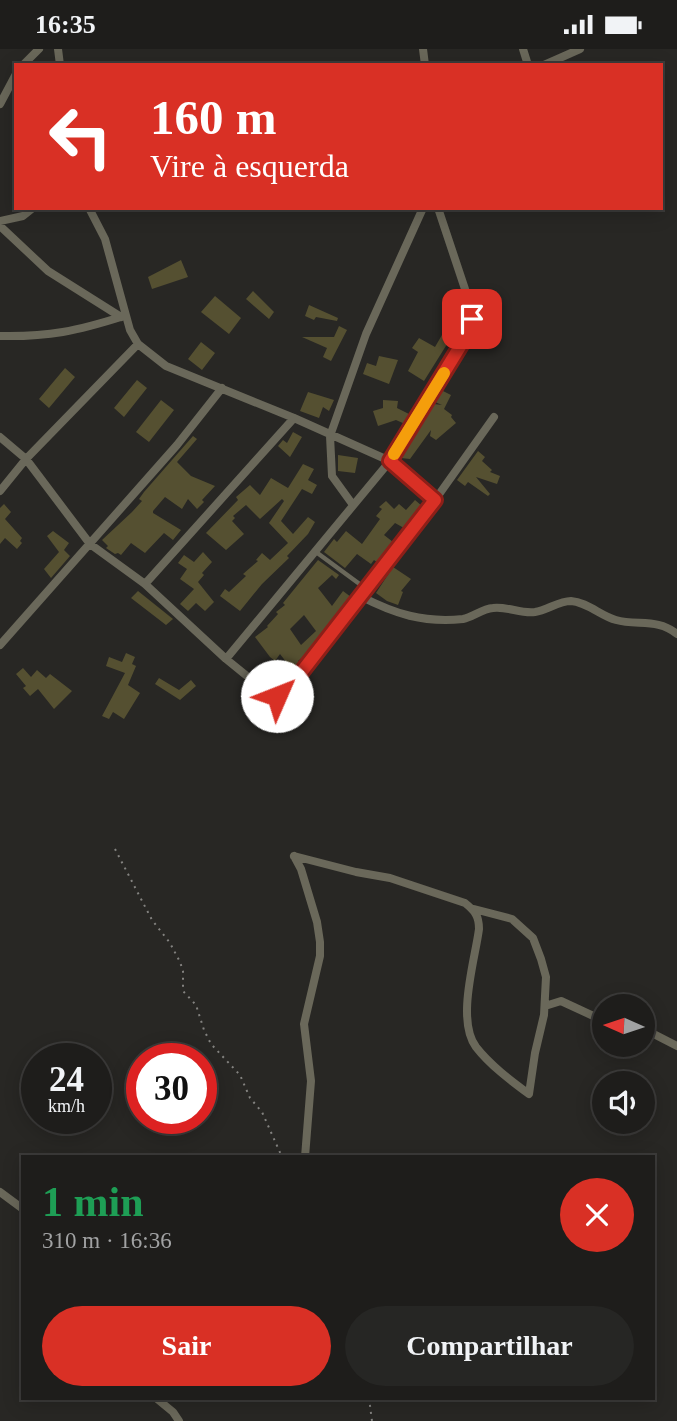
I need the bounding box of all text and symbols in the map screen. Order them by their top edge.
text: 16:35 [35,10,96,39]
text: 160 m [150,90,277,145]
icon: left [35,91,126,182]
text: Vire à esquerda [150,148,349,184]
pin [442,289,502,349]
icon: arrive [453,300,491,338]
position arrow [240,659,314,733]
north arrow [592,994,654,1057]
map controls [592,994,655,1134]
speed limit sign: 30 [126,1043,217,1134]
text: 24 [49,1060,84,1099]
button: sound [592,1071,655,1134]
text: km/h [48,1096,85,1116]
button: close [560,1178,634,1252]
text: 1 min [42,1179,144,1225]
text: 310 m · 16:36 [42,1228,172,1253]
button: Sair [42,1306,331,1386]
button: Compartilhar [345,1306,634,1386]

